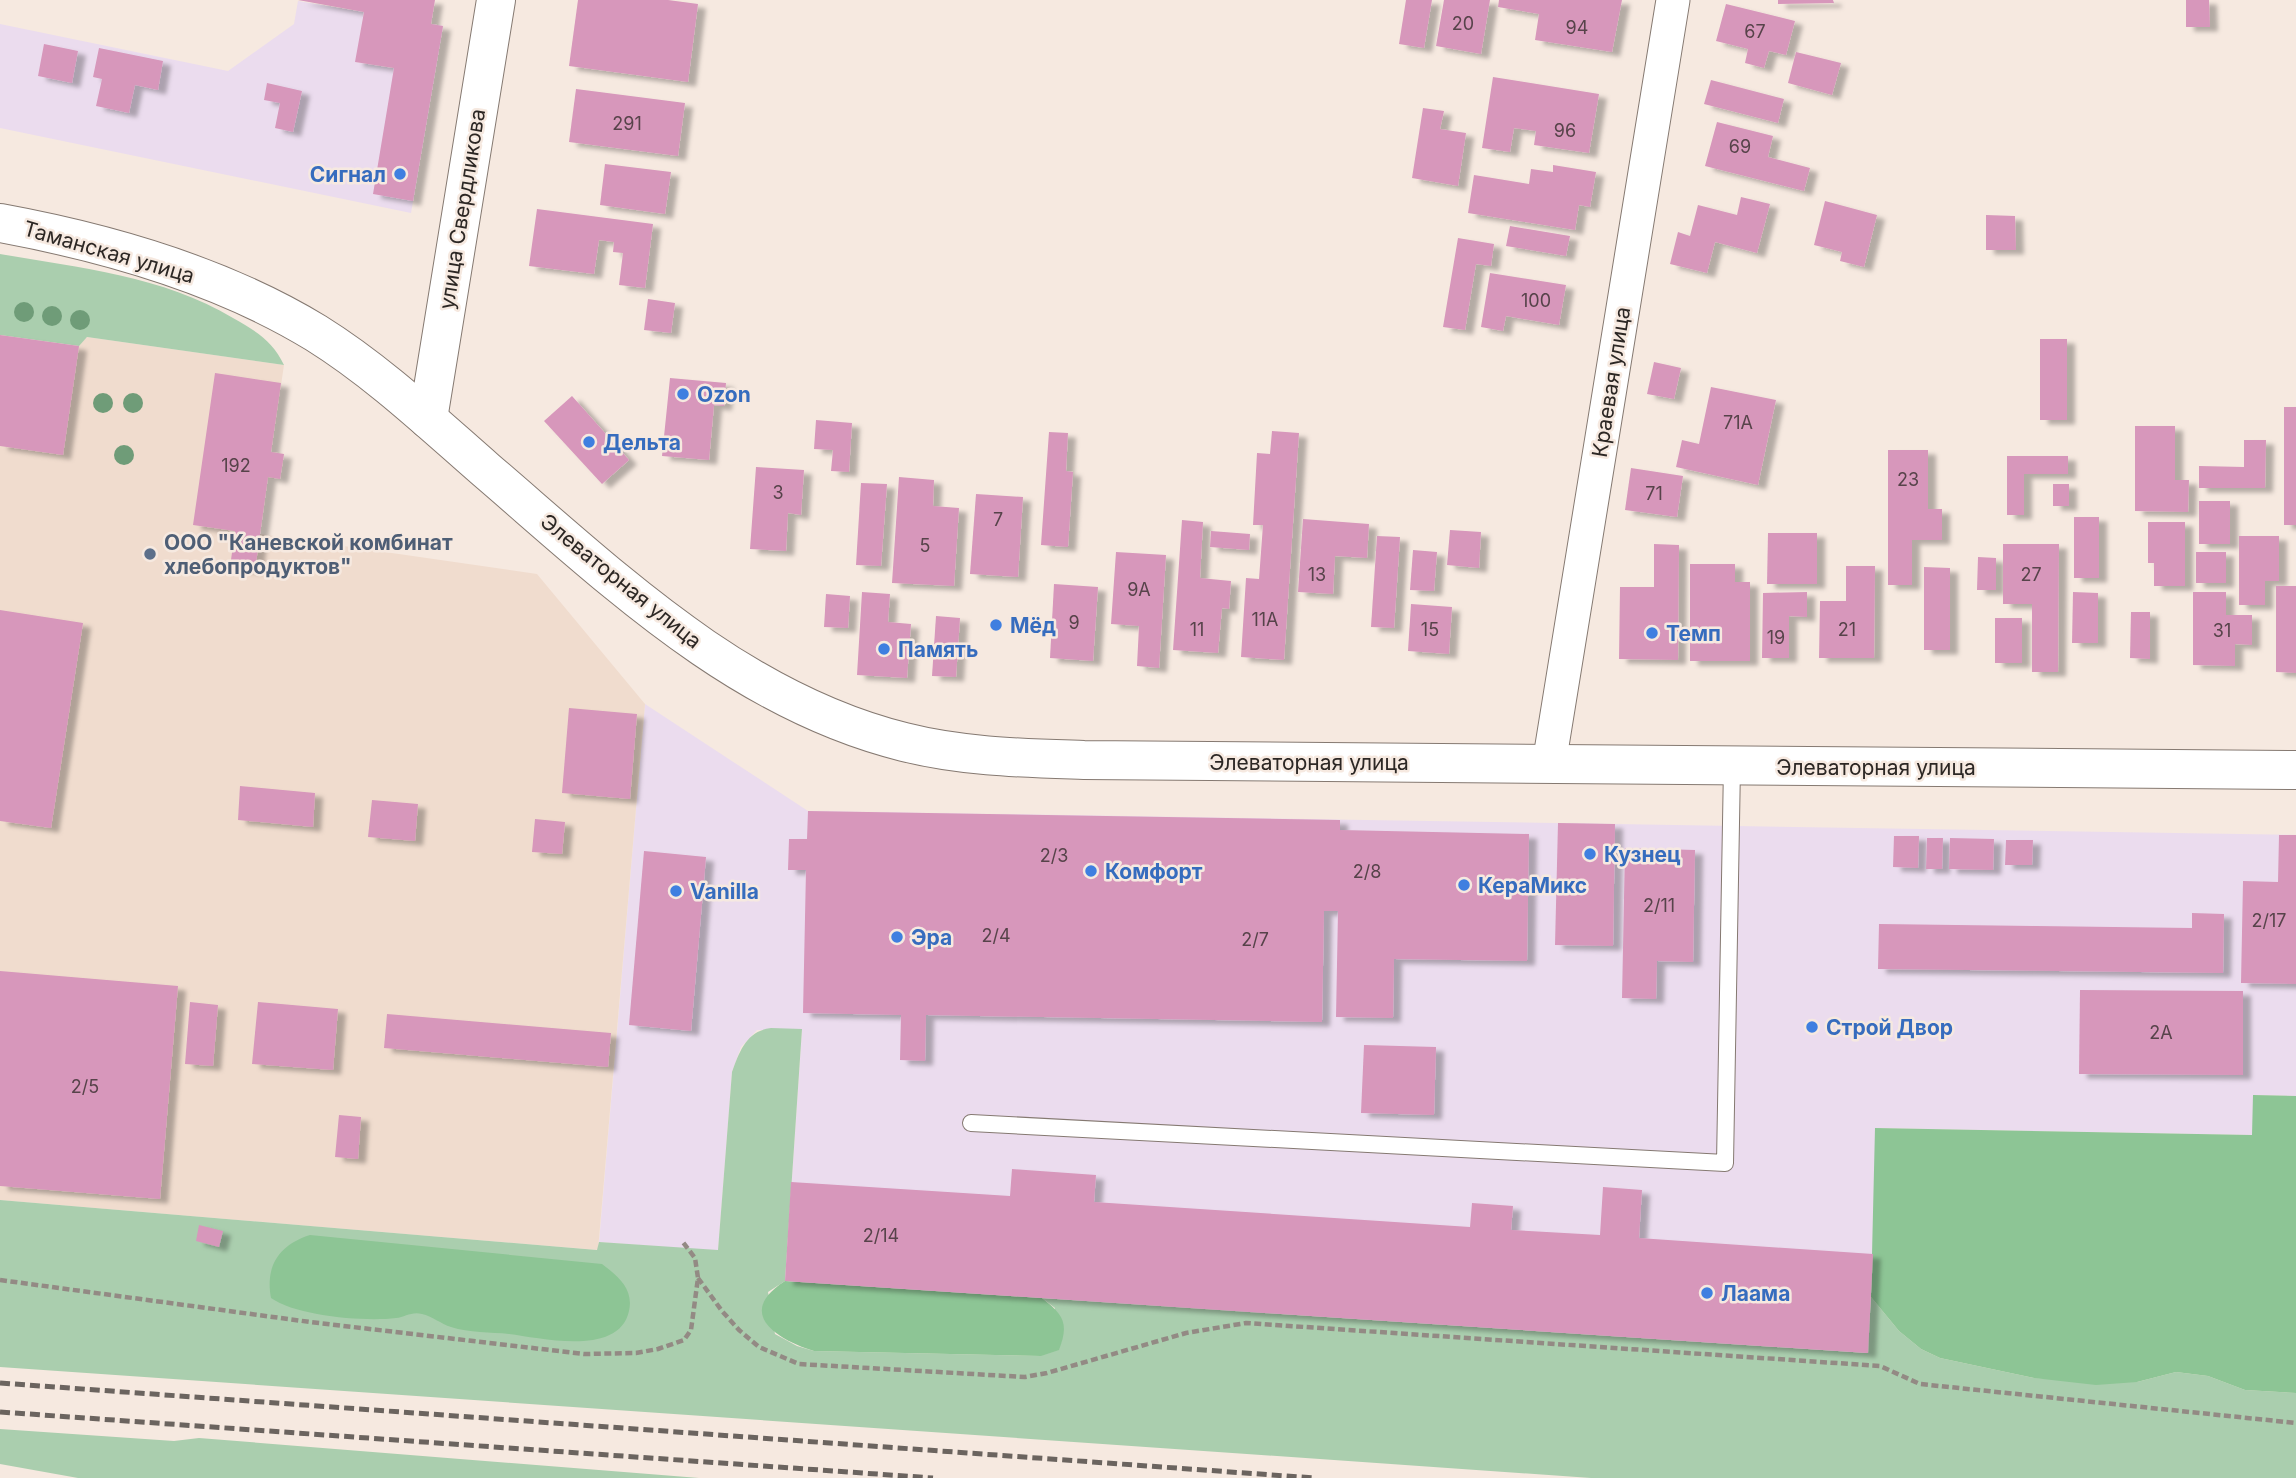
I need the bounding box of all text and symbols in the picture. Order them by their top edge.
house number: 20 [1452,13,1474,34]
house number: 94 [1566,17,1588,38]
house number: 67 [1744,21,1766,42]
street label: улица Свердликова [434,107,490,311]
house number: 291 [612,113,642,134]
house number: 96 [1554,120,1576,141]
house number: 69 [1729,136,1751,157]
place label: Сигнал [310,162,386,187]
marker: Сигнал [392,166,408,182]
street label: Таманская улица [21,216,197,288]
house number: 100 [1521,290,1551,311]
street label: Краевая улица [1587,305,1635,459]
place label: Ozon [697,382,751,407]
marker: Ozon [675,386,691,402]
house number: 71А [1723,412,1753,433]
place label: Дельта [603,430,681,455]
marker: Дельта [581,434,597,450]
house number: 192 [221,455,251,476]
house number: 23 [1897,469,1919,490]
house number: 3 [772,482,784,503]
house number: 71 [1645,483,1663,504]
street label: Элеваторная улица [536,508,706,654]
house number: 7 [993,509,1003,530]
place label: ООО "Каневской комбинат хлебопродуктов" [164,530,453,579]
house number: 5 [920,535,930,556]
marker: ООО "Каневской комбинат хлебопродуктов" [142,546,158,562]
house number: 13 [1308,564,1326,585]
house number: 27 [2020,564,2042,585]
house number: 9А [1127,579,1151,600]
house number: 11А [1251,609,1279,630]
house number: 9 [1068,612,1080,633]
place label: Мёд [1010,613,1056,638]
marker: Мёд [988,617,1004,633]
house number: 11 [1190,619,1204,640]
house number: 15 [1421,619,1439,640]
house number: 21 [1838,619,1856,640]
house number: 31 [2213,620,2231,641]
place label: Темп [1666,621,1721,646]
marker: Темп [1644,625,1660,641]
house number: 19 [1767,627,1785,648]
place label: Память [898,637,978,662]
marker: Память [876,641,892,657]
street label: Элеваторная улица [1209,750,1409,775]
street label: Элеваторная улица [1776,755,1976,780]
place label: Кузнец [1604,842,1681,867]
house number: 2/3 [1040,845,1068,866]
marker: Кузнец [1582,846,1598,862]
place label: Комфорт [1105,859,1203,884]
house number: 2/8 [1353,861,1381,882]
marker: Комфорт [1083,863,1099,879]
place label: КераМикс [1478,873,1587,898]
marker: КераМикс [1456,877,1472,893]
place label: Vanilla [690,879,759,904]
marker: Vanilla [668,883,684,899]
house number: 2/11 [1643,895,1675,916]
house number: 2/17 [2252,910,2286,931]
place label: Эра [911,925,952,950]
house number: 2/4 [981,925,1011,946]
marker: Эра [889,929,905,945]
house number: 2/7 [1241,929,1269,950]
place label: Строй Двор [1826,1015,1953,1040]
marker: Строй Двор [1804,1019,1820,1035]
house number: 2А [2149,1022,2173,1043]
house number: 2/5 [71,1076,99,1097]
house number: 2/14 [863,1225,899,1246]
place label: Лаама [1721,1281,1790,1306]
marker: Лаама [1699,1285,1715,1301]

